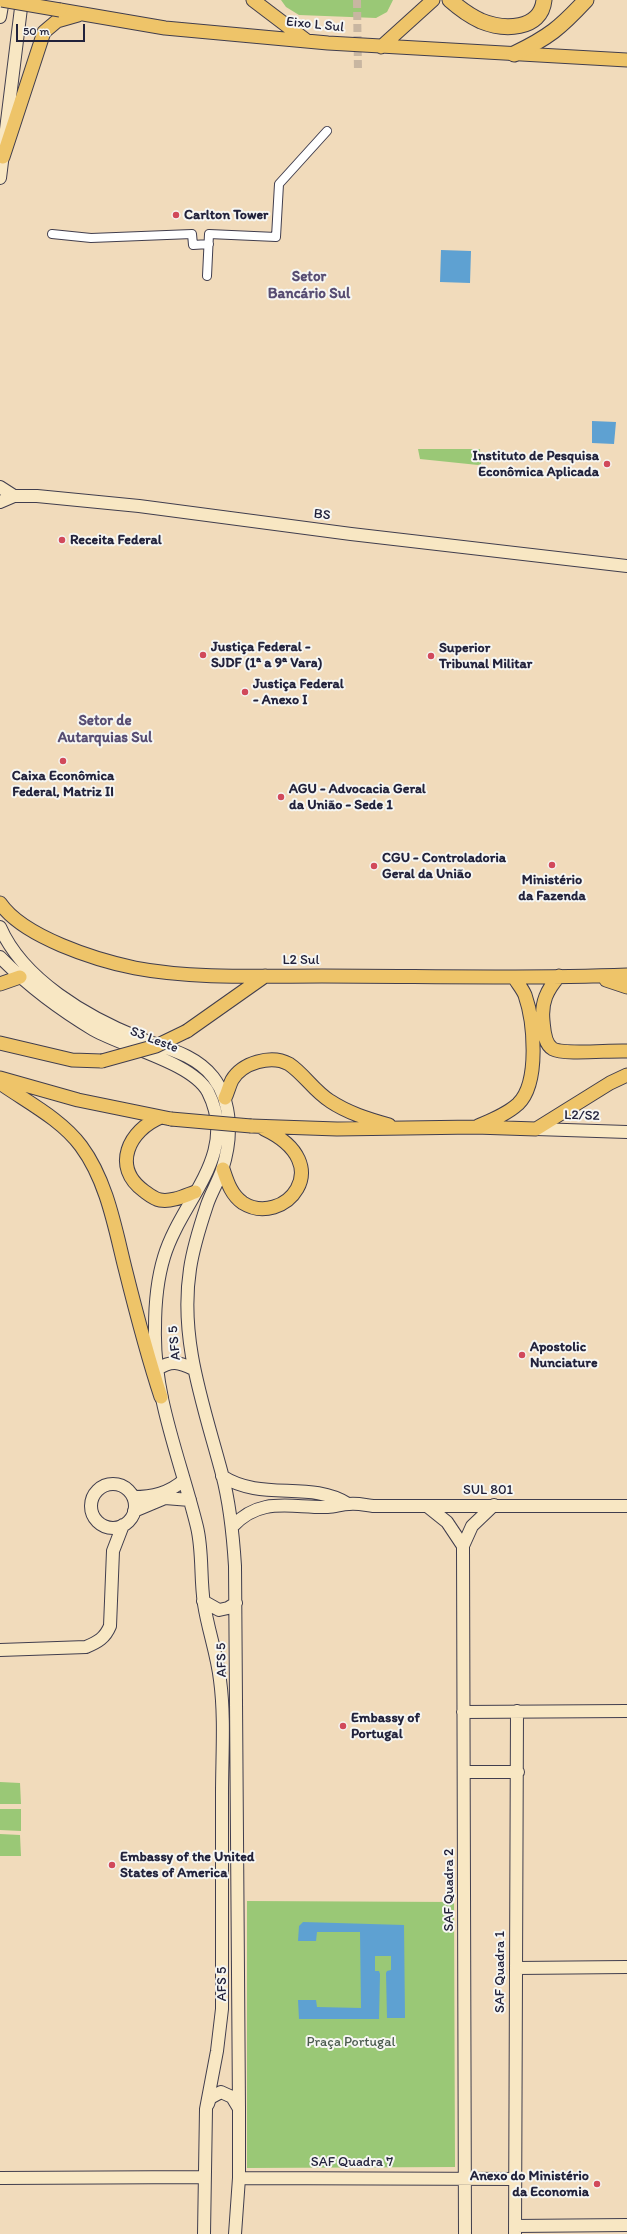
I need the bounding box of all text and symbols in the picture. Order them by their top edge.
street label: Eixo L Sul [285,14,345,36]
scale bar [18,16,87,42]
text: 50 m [23,24,49,38]
place label: Carlton Tower [184,207,268,223]
marker: Carlton Tower [171,210,181,220]
district label: Setor Bancário Sul [268,268,350,303]
place label: Instituto de Pesquisa Econômica Aplicada [472,448,599,480]
marker: Instituto de Pesquisa Econômica Aplicada [602,459,612,469]
street label: BS [313,506,331,524]
place label: Receita Federal [70,532,162,548]
marker: Receita Federal [57,535,67,545]
place label: Justiça Federal - SJDF (1ª a 9ª Vara) [211,639,322,672]
place label: Superior Tribunal Militar [439,640,532,672]
marker: Justiça Federal - SJDF (1ª a 9ª Vara) [198,650,208,660]
marker: Superior Tribunal Militar [426,651,436,661]
place label: Justiça Federal - Anexo I [253,676,344,708]
marker: Justiça Federal - Anexo I [240,687,250,697]
district label: Setor de Autarquias Sul [58,712,152,747]
marker: Caixa Econômica Federal, Matriz II [58,756,68,766]
place label: Caixa Econômica Federal, Matriz II [12,768,114,800]
place label: AGU - Advocacia Geral da União - Sede 1 [289,781,426,814]
marker: AGU - Advocacia Geral da União - Sede 1 [276,792,286,802]
place label: CGU - Controladoria Geral da União [382,850,506,882]
marker: Ministério da Fazenda [547,860,557,870]
marker: CGU - Controladoria Geral da União [369,861,379,871]
place label: Ministério da Fazenda [518,872,586,904]
street label: L2 Sul [282,952,320,968]
street label: S3 Leste [127,1023,181,1057]
street label: L2/S2 [564,1107,600,1125]
street label: AFS 5 [165,1325,185,1361]
place label: Apostolic Nunciature [530,1339,598,1372]
marker: Apostolic Nunciature [517,1350,527,1360]
street label: SUL 801 [463,1482,513,1498]
street label: AFS 5 [213,1643,231,1677]
place label: Embassy of Portugal [351,1710,420,1742]
marker: Embassy of Portugal [338,1721,348,1731]
place label: Embassy of the United States of America [120,1849,254,1882]
street label: SAF Quadra 2 [441,1849,457,1931]
marker: Embassy of the United States of America [107,1860,117,1870]
street label: SAF Quadra 1 [492,1931,508,2013]
street label: AFS 5 [214,1967,230,2001]
park label: Praça Portugal [306,2034,396,2050]
street label: SAF Quadra 7 [311,2154,393,2170]
place label: Anexo do Ministério da Economia [470,2168,589,2200]
marker: Anexo do Ministério da Economia [592,2179,602,2189]

